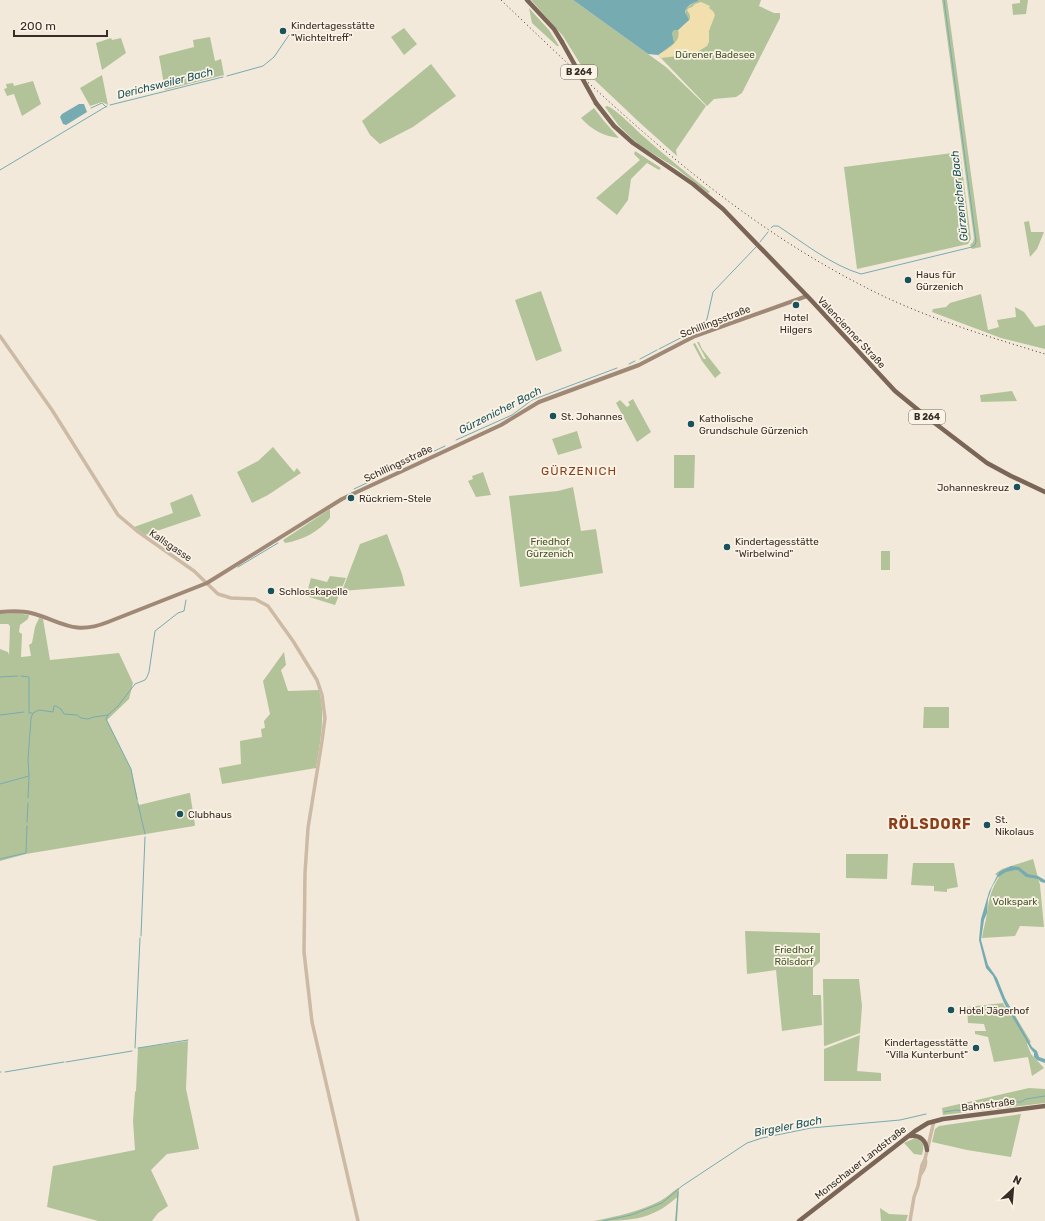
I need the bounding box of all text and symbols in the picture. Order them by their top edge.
scale bar [14,12,107,38]
text: 200 m [20,19,56,33]
place label: Kindertagesstätte "Wichteltreff" [291,20,375,44]
marker: Kindertagesstätte "Wichteltreff" [278,26,288,36]
park label: Dürener Badesee [675,49,755,61]
water label: Derichsweiler Bach [116,65,215,102]
road number: B 264 [561,65,597,79]
water label: Gürzenicher Bach [948,149,971,242]
place label: Haus für Gürzenich [916,269,963,293]
marker: Haus für Gürzenich [903,275,913,285]
street label: Valencienner Straße [815,294,888,371]
marker: Hotel Hilgers [791,300,801,310]
street label: Schillingsstraße [678,303,753,341]
place label: Hotel Hilgers [780,312,812,336]
water label: Gürzenicher Bach [457,384,544,437]
road number: B 264 [909,410,945,424]
marker: St. Johannes [548,411,558,421]
place label: St. Johannes [561,411,623,423]
place label: Katholische Grundschule Gürzenich [699,413,808,437]
marker: Katholische Grundschule Gürzenich [686,419,696,429]
street label: Schillingsstraße [362,443,435,485]
district label: GÜRZENICH [541,464,617,478]
place label: Johanneskreuz [937,482,1009,494]
marker: Johanneskreuz [1012,482,1022,492]
marker: Rückriem-Stele [346,493,356,503]
place label: Rückriem-Stele [359,493,432,505]
street label: Kallsgasse [147,527,194,565]
park label: Friedhof Gürzenich [526,536,574,560]
place label: Kindertagesstätte "Wirbelwind" [735,536,819,560]
marker: Kindertagesstätte "Wirbelwind" [722,542,732,552]
marker: Schlosskapelle [266,586,276,596]
place label: Schlosskapelle [279,586,348,598]
marker: Clubhaus [175,809,185,819]
place label: Clubhaus [188,809,232,821]
place label: St. Nikolaus [995,814,1034,838]
district label: RÖLSDORF [888,815,972,833]
marker: St. Nikolaus [982,820,992,830]
park label: Volkspark [993,896,1038,908]
park label: Friedhof Rölsdorf [774,944,814,968]
marker: Hotel Jägerhof [946,1005,956,1015]
place label: Hotel Jägerhof [959,1005,1029,1017]
place label: Kindertagesstätte "Villa Kunterbunt" [884,1037,968,1061]
marker: Kindertagesstätte "Villa Kunterbunt" [971,1043,981,1053]
street label: Bahnstraße [961,1096,1016,1114]
water label: Birgeler Bach [753,1113,823,1139]
street label: Monschauer Landstraße [813,1123,909,1202]
north arrow [993,1169,1033,1209]
text: N [1011,1173,1024,1188]

